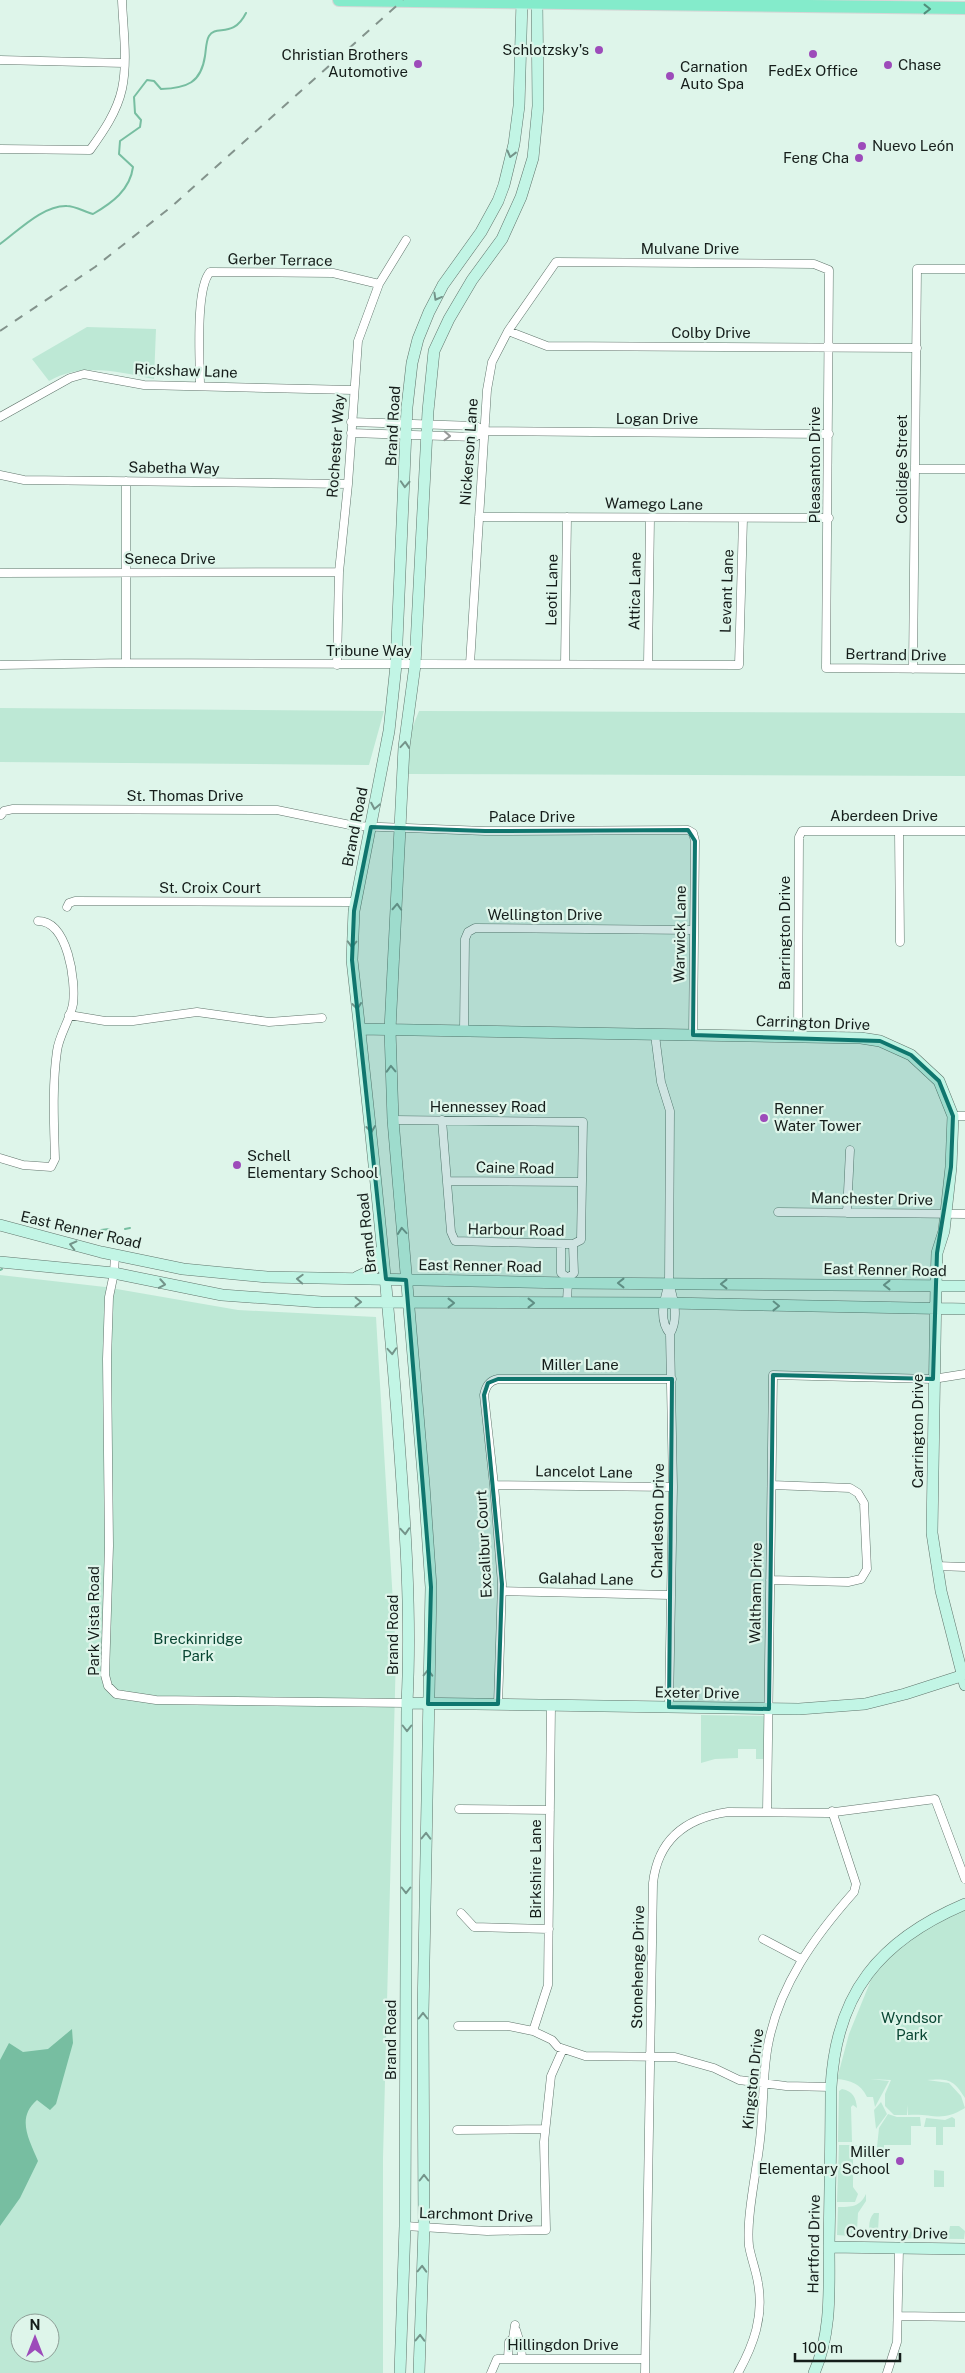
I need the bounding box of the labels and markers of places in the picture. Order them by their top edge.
place label: Schlotzsky's [502,41,589,58]
marker: Schlotzsky's [593,44,605,56]
place label: Christian Brothers Automotive [282,46,408,80]
marker: FedEx Office [807,48,819,60]
place label: Chase [898,56,941,73]
marker: Christian Brothers Automotive [412,58,424,70]
place label: Carnation Auto Spa [680,58,748,92]
marker: Chase [882,59,894,71]
place label: FedEx Office [768,62,858,79]
marker: Carnation Auto Spa [664,70,676,82]
place label: Nuevo León [872,137,954,154]
marker: Nuevo León [856,140,868,152]
place label: Feng Cha [783,149,849,166]
marker: Feng Cha [853,152,865,164]
place label: Renner Water Tower [774,1100,862,1134]
marker: Renner Water Tower [758,1112,770,1124]
place label: Schell Elementary School [247,1147,379,1181]
marker: Schell Elementary School [231,1159,243,1171]
place label: Miller Elementary School [758,2143,890,2177]
marker: Miller Elementary School [894,2155,906,2167]

